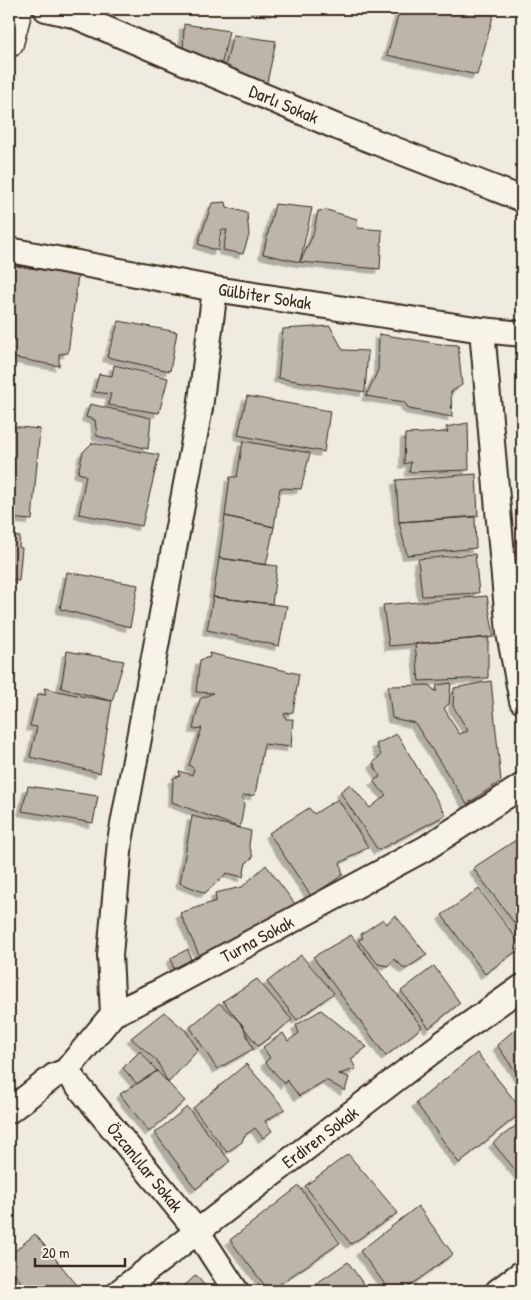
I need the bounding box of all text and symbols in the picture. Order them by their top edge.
street label: Darlı Sokak [246,78,323,130]
street label: Gülbiter Sokak [217,276,314,316]
street label: Turna Sokak [216,909,298,969]
street label: Erdiren Sokak [277,1100,364,1174]
street label: Özcanlılar Sokak [101,1117,189,1218]
scale bar [35,1235,125,1267]
text: 20 m [42,1242,69,1263]

